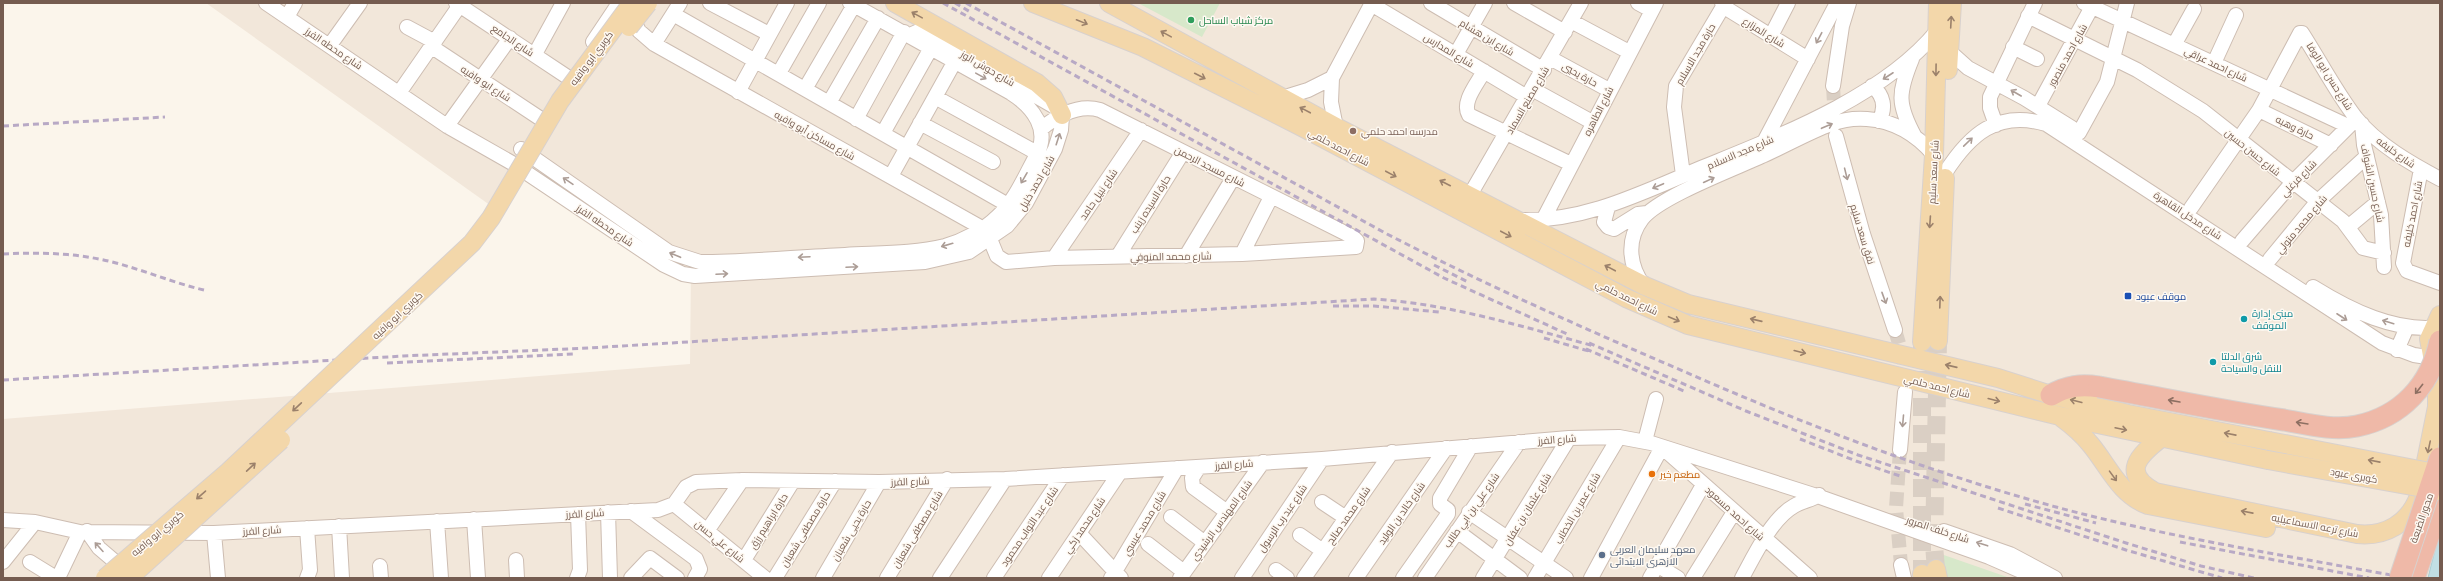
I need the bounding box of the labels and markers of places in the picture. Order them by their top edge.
place label: مركز شباب الساحل [1199,14,1273,27]
marker: مركز شباب الساحل [1186,15,1196,25]
place label: مدرسه احمد حلمي [1361,125,1438,139]
marker: مدرسه احمد حلمي [1348,126,1358,136]
place label: موقف عبود [2136,290,2186,302]
marker: موقف عبود [2123,291,2133,301]
place label: مبنى إدارة الموقف [2252,307,2293,331]
marker: مبنى إدارة الموقف [2239,314,2249,324]
place label: شرق الدلتا للنقل والسياحة [2221,350,2282,375]
marker: شرق الدلتا للنقل والسياحة [2208,357,2218,367]
place label: مطعم خير [1659,468,1700,482]
marker: مطعم خير [1647,469,1657,479]
place label: معهد سليمان العربى الازهرى الابتدائى [1610,543,1696,568]
marker: معهد سليمان العربى الازهرى الابتدائى [1597,550,1607,560]

